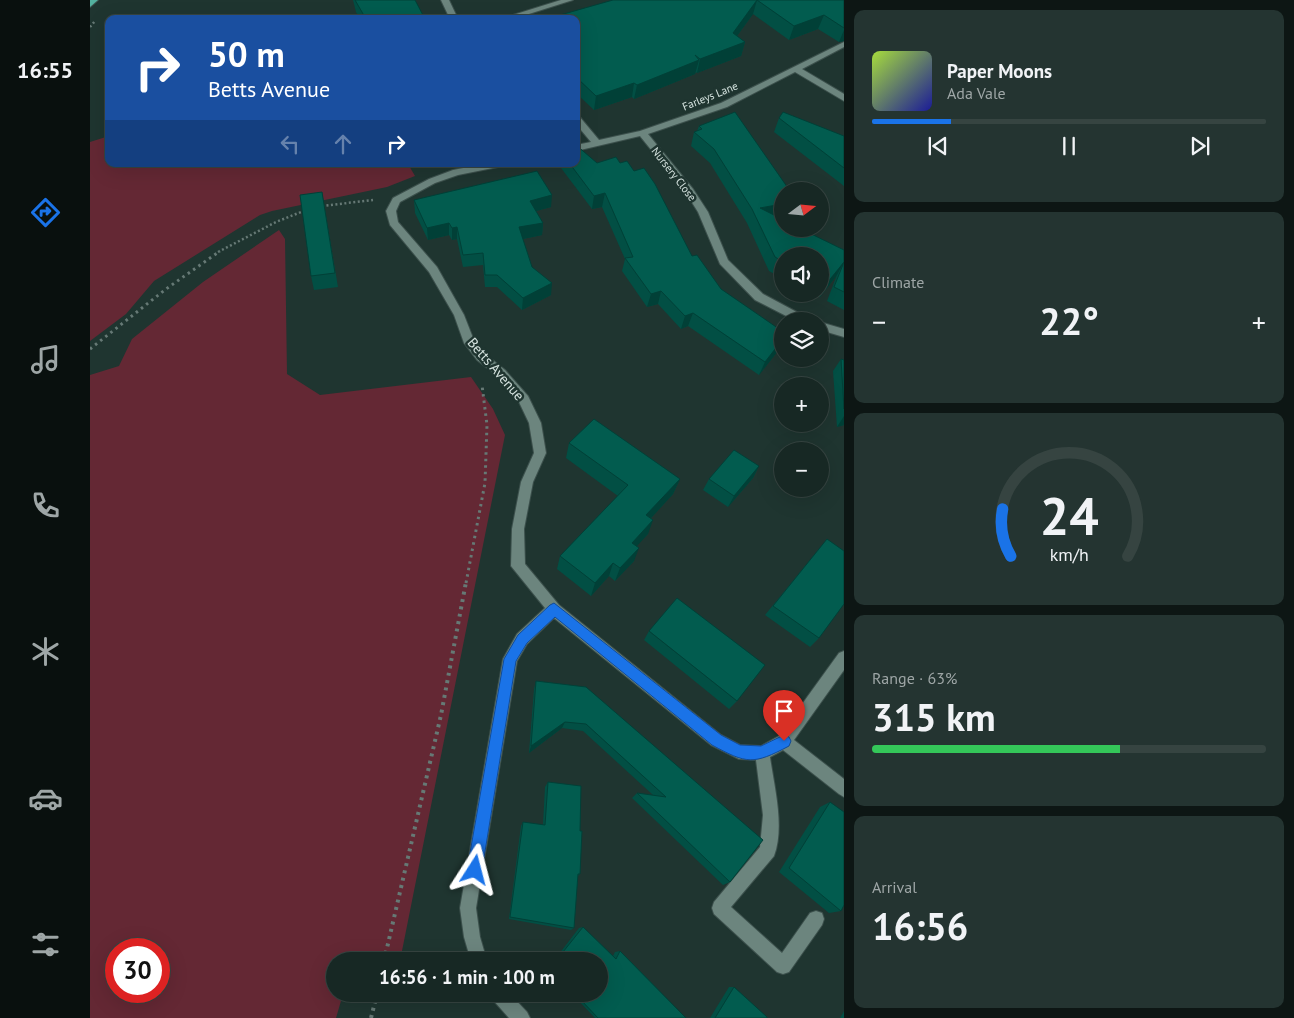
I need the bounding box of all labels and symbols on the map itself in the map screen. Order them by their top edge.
street label: Farleys Lane [680,78,740,113]
street label: Nursery Close [649,144,700,204]
north arrow [774,182,829,238]
street label: Betts Avenue [464,334,528,404]
pin [763,690,805,741]
position arrow [448,843,500,895]
speed limit sign: 30 [105,938,170,1003]

